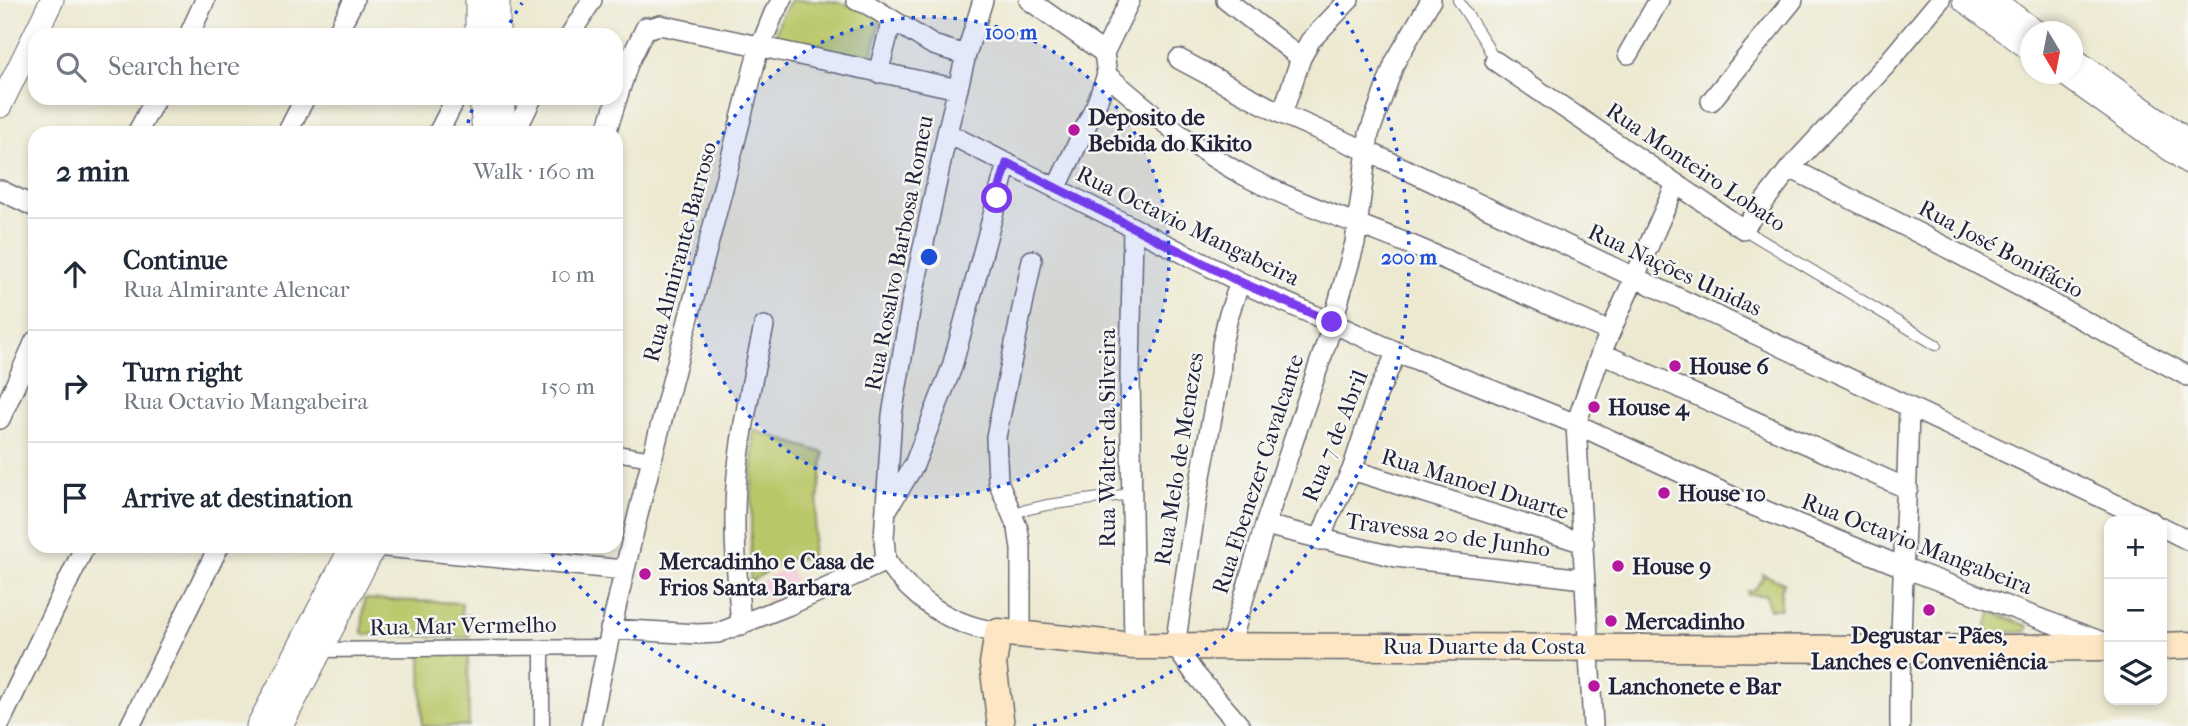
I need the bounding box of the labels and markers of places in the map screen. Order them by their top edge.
place label: Deposito de Bebida do Kikito [1088,104,1252,157]
marker: Deposito de Bebida do Kikito [1066,122,1082,138]
centre of rings [917,245,941,269]
place label: House 6 [1689,353,1769,380]
marker: House 6 [1667,358,1683,374]
place label: House 4 [1608,394,1690,421]
marker: House 4 [1586,399,1602,415]
place label: House 10 [1678,480,1766,507]
marker: House 10 [1656,485,1672,501]
place label: Mercadinho e Casa de Frios Santa Barbara [658,548,875,601]
place label: House 9 [1632,553,1711,580]
marker: House 9 [1610,558,1626,574]
marker: Mercadinho e Casa de Frios Santa Barbara [637,566,653,582]
marker: Degustar - Pães, Lanches e Conveniência [1921,602,1937,618]
place label: Mercadinho [1625,608,1745,635]
marker: Mercadinho [1603,613,1619,629]
place label: Degustar - Pães, Lanches e Conveniência [1811,622,2049,675]
place label: Lanchonete e Bar [1608,673,1782,700]
marker: Lanchonete e Bar [1586,678,1602,694]

